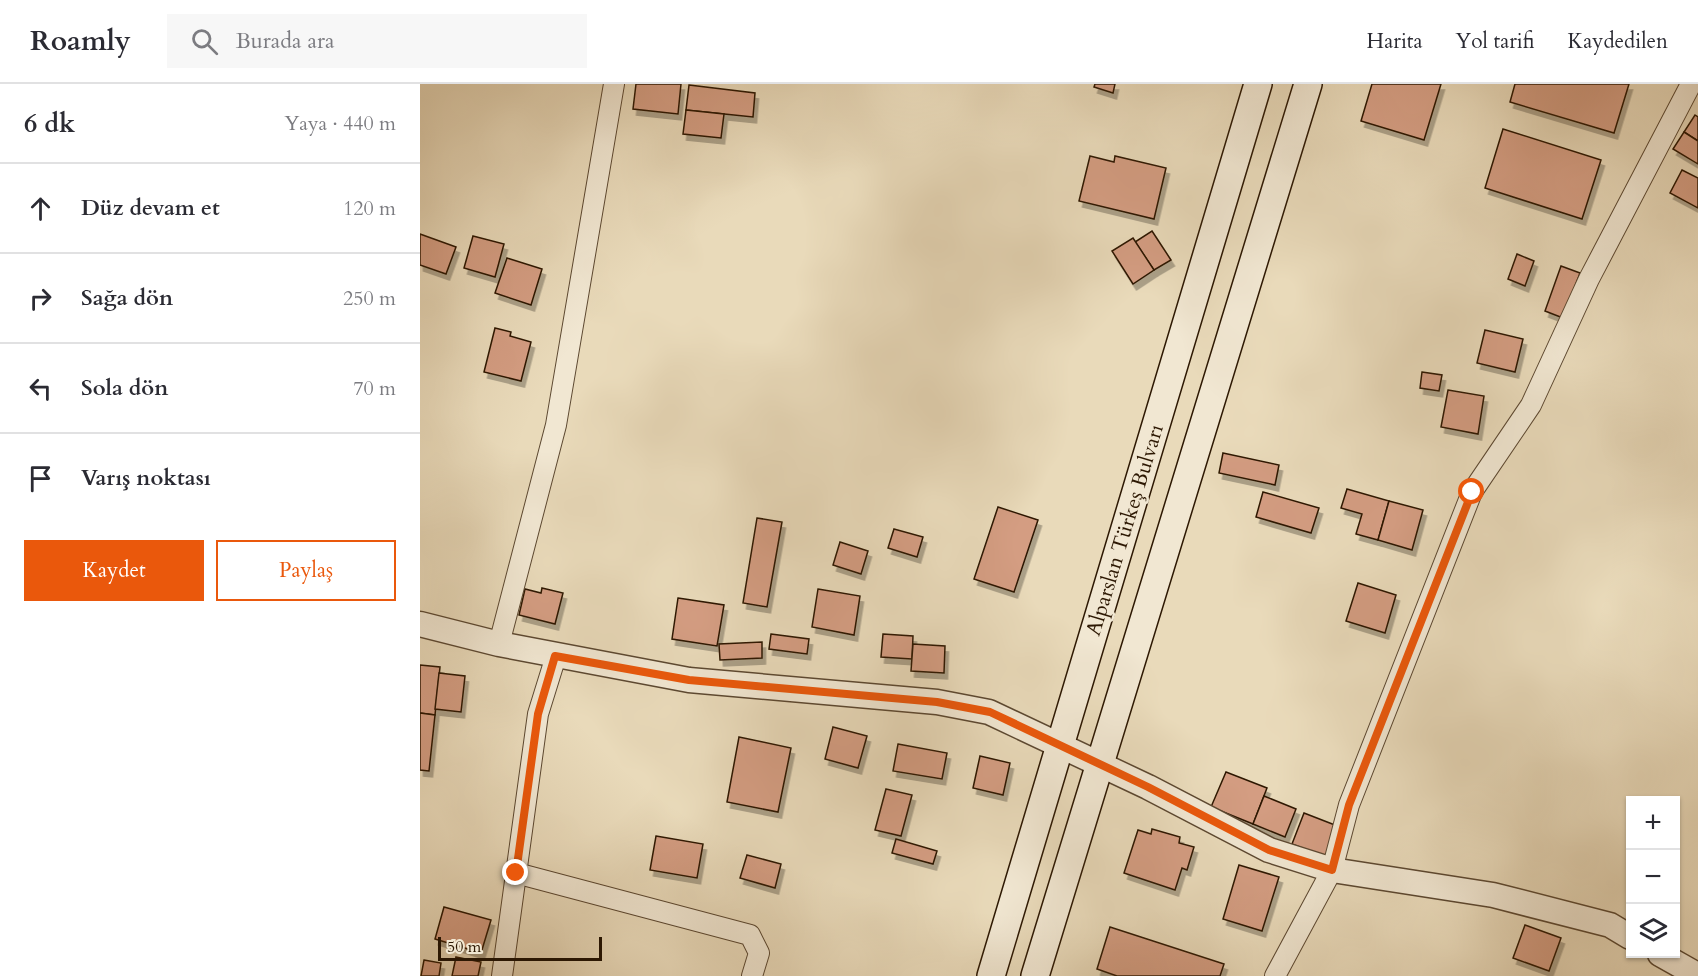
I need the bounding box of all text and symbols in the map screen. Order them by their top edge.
search box [167,14,587,68]
text: Roamly [30,22,131,60]
icon: search [188,25,221,58]
text: Burada ara [236,26,334,56]
text: Harita [1367,27,1423,56]
text: Yol tarifi [1456,27,1535,56]
text: Kaydedilen [1568,27,1668,56]
text: 6 dk [24,106,75,141]
text: Yaya · 440 m [284,110,396,137]
icon: ahead [24,192,57,225]
text: Düz devam et [81,193,220,223]
text: 120 m [343,195,396,222]
icon: right [24,282,57,315]
text: Sağa dön [81,283,173,313]
text: 250 m [343,285,396,312]
icon: left [24,372,57,405]
text: Sola dön [81,373,168,403]
text: 70 m [353,375,396,402]
street label: Alparslan Türkeş Bulvarı [1079,421,1171,639]
icon: arrive [24,462,57,495]
text: Varış noktası [81,463,211,493]
route start [1458,478,1484,504]
button: Kaydet [24,540,204,601]
button: Paylaş [216,540,396,601]
map controls [1626,796,1680,958]
button: + [1626,796,1680,850]
button: − [1626,850,1680,904]
route end [502,859,528,885]
button: layers [1626,904,1680,958]
scale bar [438,934,602,962]
text: 50 m [447,936,481,958]

